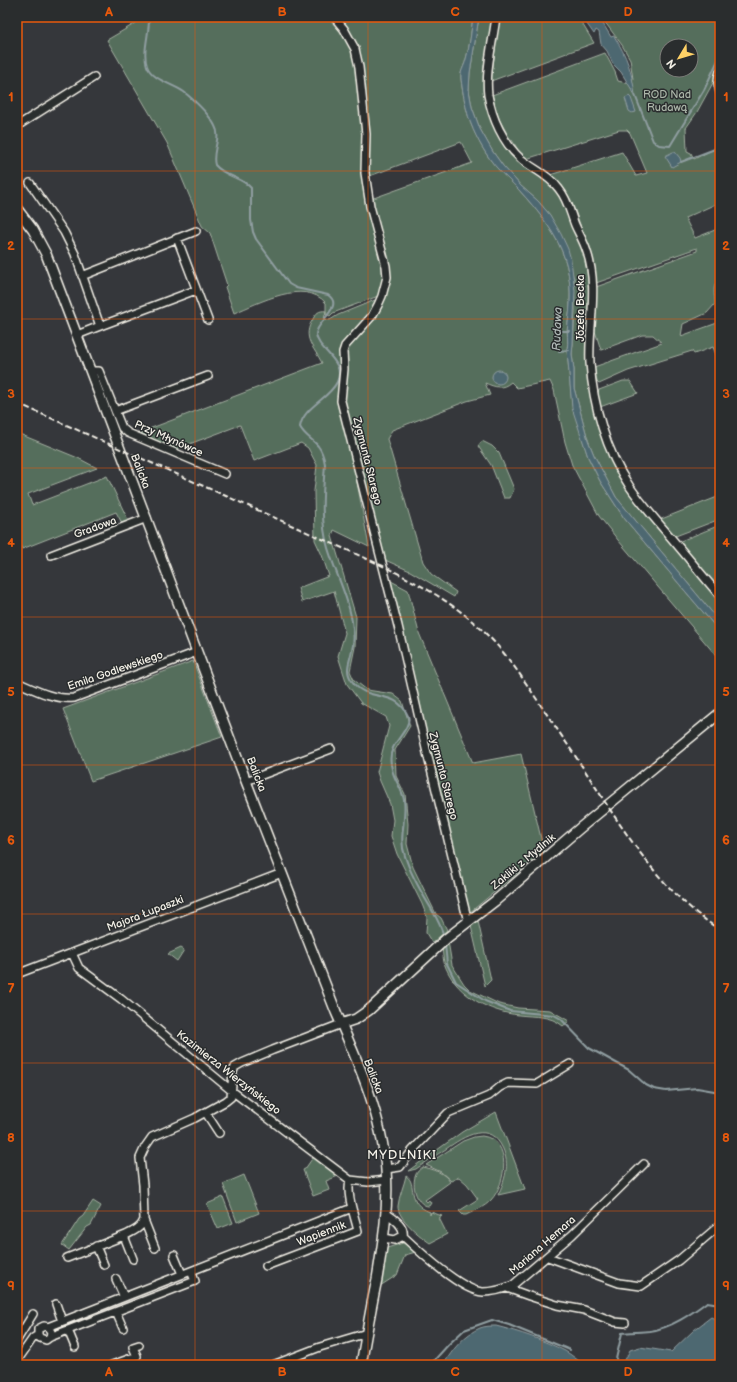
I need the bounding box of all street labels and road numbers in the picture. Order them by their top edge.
street label: Józefa Becka [574,275,587,341]
street label: Zygmunta Starego [350,415,385,506]
street label: Przy Młynówce [133,418,205,460]
street label: Balicka [128,452,153,490]
street label: Gradowa [72,514,118,541]
street label: Emila Godlewskiego [66,648,165,693]
street label: Zygmunta Starego [426,730,461,821]
street label: Balicka [244,755,269,793]
street label: Zakliki z Mydlnik [488,830,558,893]
street label: Majora Łupaszki [105,893,185,934]
street label: Kazimierza Wierzyńskiego [174,1028,283,1117]
street label: Balicka [361,1057,386,1095]
street label: Mariana Hemara [506,1213,578,1278]
street label: Wapiennik [295,1218,348,1249]

